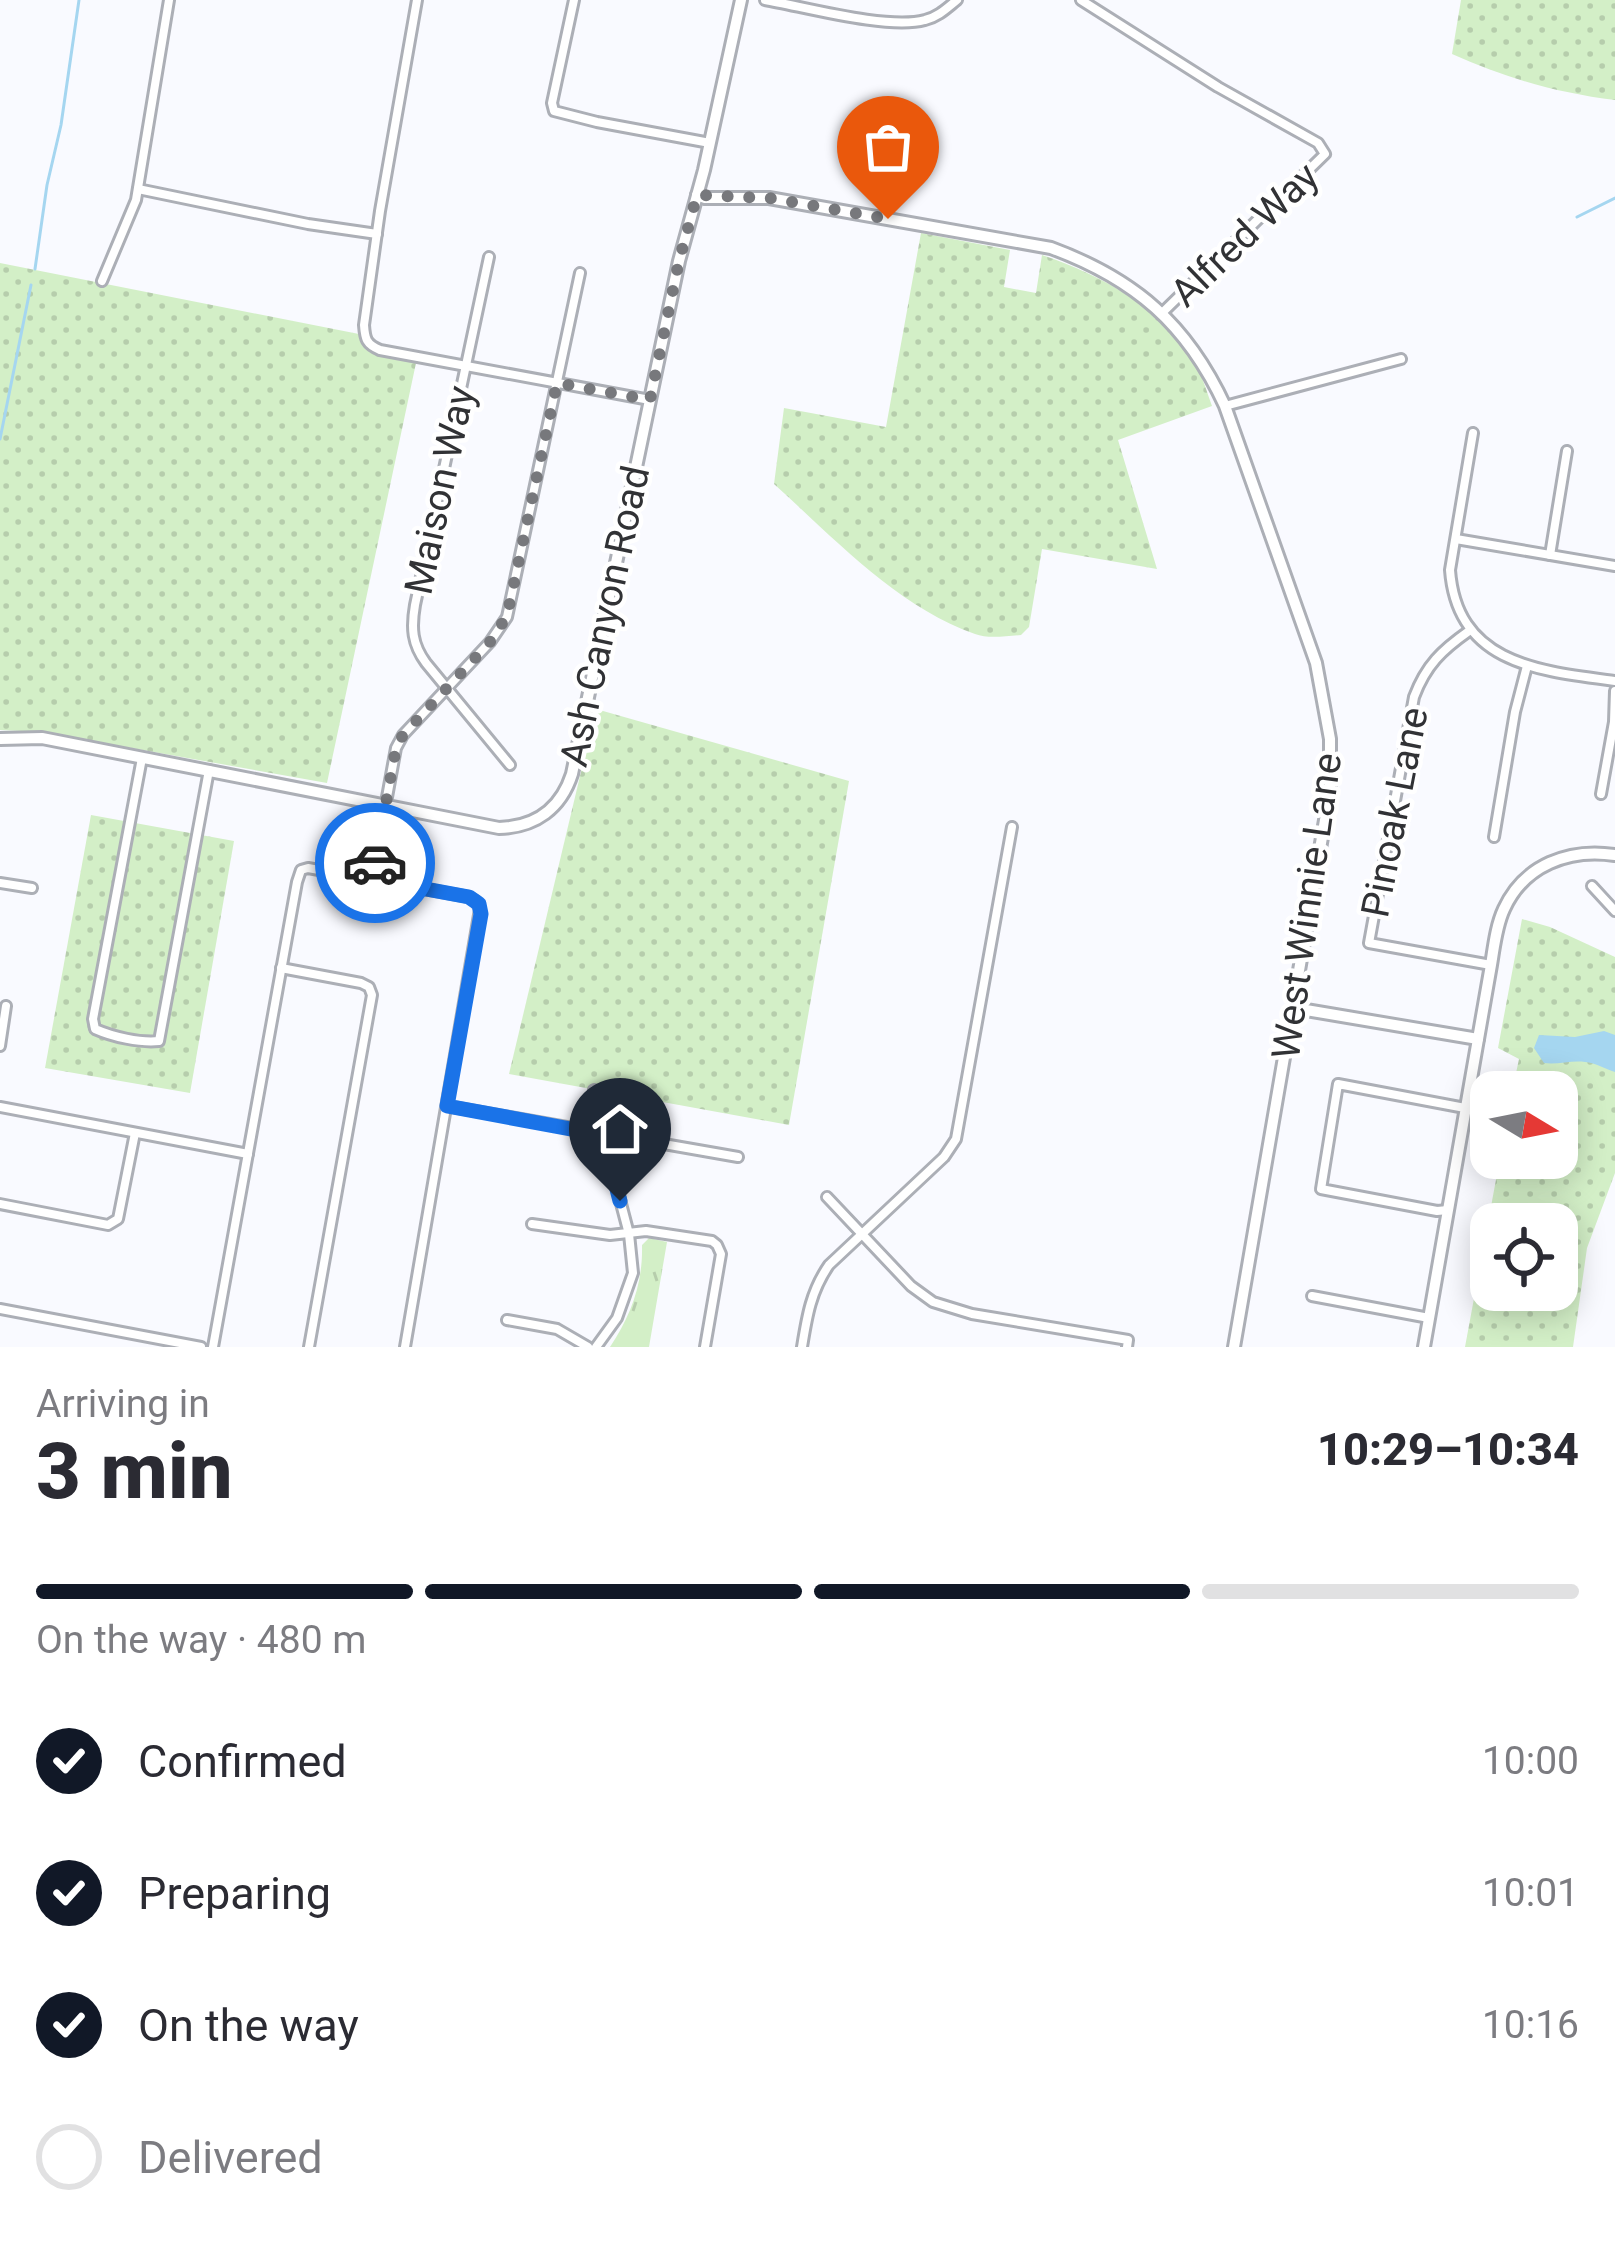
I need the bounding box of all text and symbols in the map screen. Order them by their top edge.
pin [837,96,939,219]
icon: bag [855,114,921,180]
street label: Alfred Way [1161,153,1328,316]
street label: Maison Way [395,382,484,599]
street label: Ash Canyon Road [551,462,659,771]
street label: Pinoak Lane [1352,703,1438,921]
street label: West Winnie Lane [1263,750,1351,1062]
courier [315,803,435,923]
icon: car [342,830,408,896]
north arrow [1470,1071,1578,1179]
map controls [1470,1071,1578,1311]
pin [569,1078,671,1201]
icon: home [587,1096,653,1162]
button: locate [1470,1203,1578,1311]
text: Arriving in [36,1381,210,1427]
text: 10:29–10:34 [1317,1423,1579,1476]
text: 3 min [36,1426,233,1517]
text: On the way · 480 m [36,1617,367,1663]
icon: check [36,1728,102,1794]
text: Confirmed [138,1735,347,1788]
text: 10:00 [1482,1738,1579,1784]
icon: check [36,1860,102,1926]
text: Preparing [138,1867,331,1920]
text: 10:01 [1482,1870,1579,1916]
icon: check [36,1992,102,2058]
text: On the way [138,1999,359,2052]
text: 10:16 [1482,2002,1579,2048]
text: Delivered [138,2131,323,2184]

